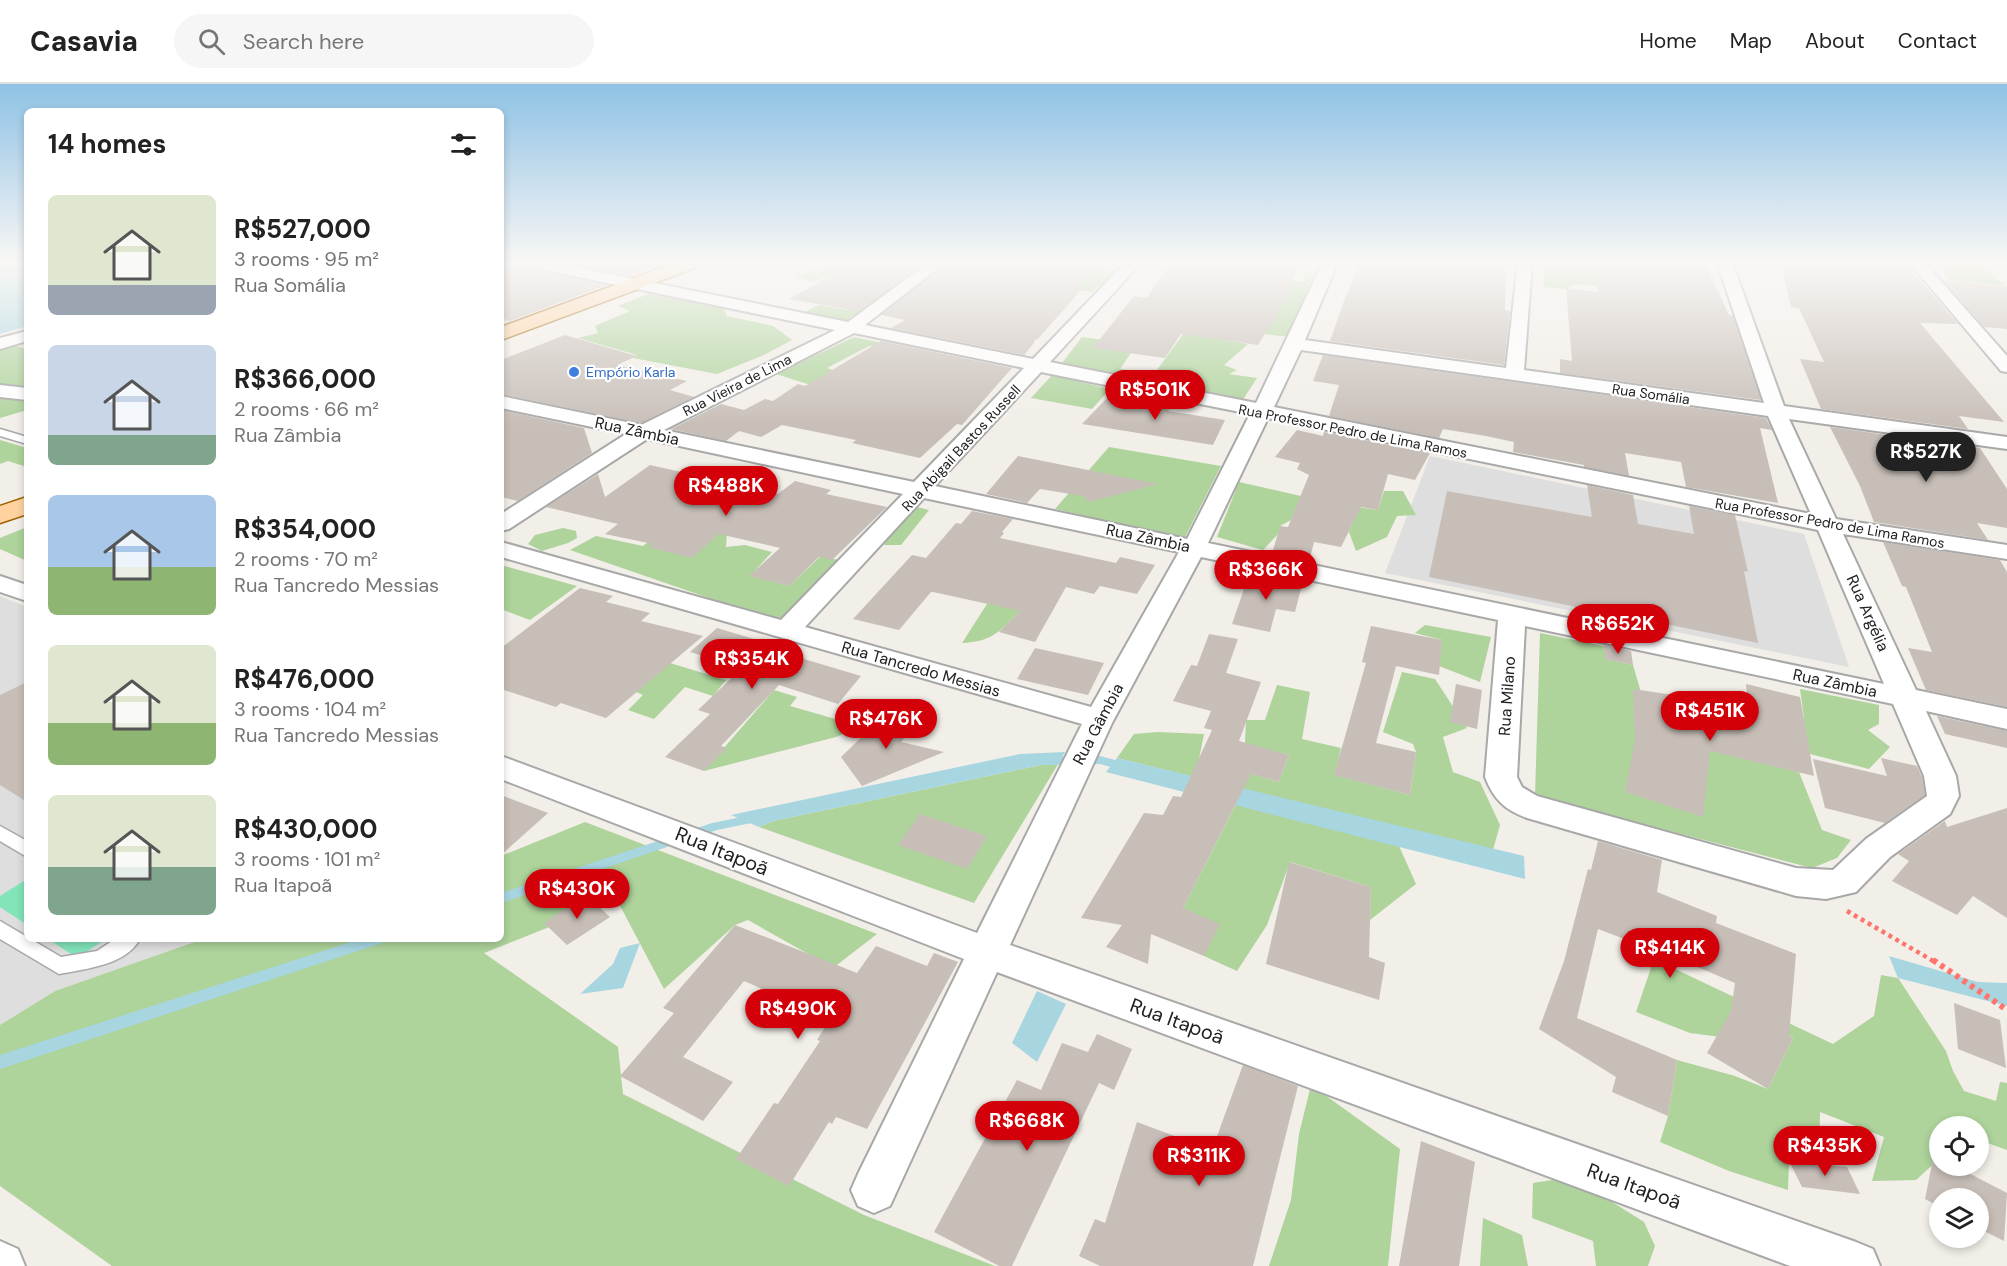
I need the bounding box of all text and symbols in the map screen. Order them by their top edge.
search box [174,14,594,68]
text: Casavia [30,23,138,60]
icon: search [195,25,228,58]
text: Search here [243,27,364,56]
text: Home [1639,27,1697,55]
text: Map [1730,27,1772,55]
text: About [1805,27,1865,55]
text: Contact [1898,27,1977,55]
text: 14 homes [48,127,166,161]
icon: filters [447,128,480,161]
text: R$527,000 [234,212,371,246]
icon: home [96,219,168,291]
text: 3 rooms · 95 m² [234,246,379,272]
text: Rua Somália [234,272,346,298]
street label: Rua Vieira de Lima [680,350,794,420]
text: R$366,000 [234,362,376,396]
place label: Empório Karla [586,363,675,381]
marker: Empório Karla [567,365,581,379]
icon: home [96,369,168,441]
pin: R$501K [1106,370,1204,421]
text: R$501K [1119,376,1191,402]
street label: Rua Somália [1611,380,1691,408]
street label: Rua Abigail Bastos Russell [898,381,1024,515]
text: 2 rooms · 66 m² [234,396,379,422]
street label: Rua Professor Pedro de Lima Ramos [1237,400,1469,462]
street label: Rua Zâmbia [593,412,681,450]
text: Rua Zâmbia [234,422,341,448]
pin: R$527K [1877,432,1975,483]
text: R$527K [1890,438,1962,464]
pin: R$488K [677,466,775,517]
text: R$488K [688,472,764,498]
street label: Rua Professor Pedro de Lima Ramos [1714,494,1946,552]
text: R$354,000 [234,512,376,546]
icon: home [96,519,168,591]
street label: Rua Zâmbia [1104,519,1192,557]
text: 2 rooms · 70 m² [234,546,378,572]
pin: R$366K [1217,550,1315,601]
text: R$366K [1228,556,1304,582]
street label: Rua Argélia [1842,571,1894,655]
text: Rua Tancredo Messias [234,572,439,598]
pin: R$652K [1569,604,1667,655]
text: R$652K [1581,610,1655,636]
street label: Rua Tancredo Messias [839,636,1003,702]
pin: R$354K [703,639,801,690]
text: R$354K [714,645,790,671]
street label: Rua Milano [1494,655,1520,737]
text: R$476,000 [234,662,374,696]
street label: Rua Zâmbia [1791,664,1879,702]
icon: home [96,669,168,741]
street label: Rua Gâmbia [1068,680,1128,768]
pin: R$451K [1661,691,1759,742]
text: 3 rooms · 104 m² [234,696,386,722]
text: R$451K [1675,697,1745,723]
pin: R$476K [837,699,935,750]
text: R$476K [849,705,923,731]
text: Rua Tancredo Messias [234,722,439,748]
text: R$430,000 [234,812,378,846]
icon: home [96,819,168,891]
street label: Rua Itapoã [672,821,772,881]
text: 3 rooms · 101 m² [234,846,380,872]
pin: R$430K [528,869,626,920]
text: Rua Itapoã [234,872,332,898]
text: R$430K [539,875,615,901]
pin: R$414K [1621,928,1719,979]
text: R$414K [1634,934,1706,960]
pin: R$490K [749,989,847,1040]
street label: Rua Itapoã [1126,992,1228,1050]
text: R$490K [759,995,837,1021]
pin: R$668K [978,1101,1076,1152]
text: R$668K [989,1107,1065,1133]
map controls [1929,1116,1989,1248]
button: locate [1929,1116,1989,1176]
pin: R$435K [1776,1126,1874,1177]
text: R$435K [1787,1132,1863,1158]
pin: R$311K [1150,1136,1248,1187]
text: R$311K [1167,1142,1231,1168]
street label: Rua Itapoã [1583,1157,1685,1215]
button: layers [1929,1188,1989,1248]

